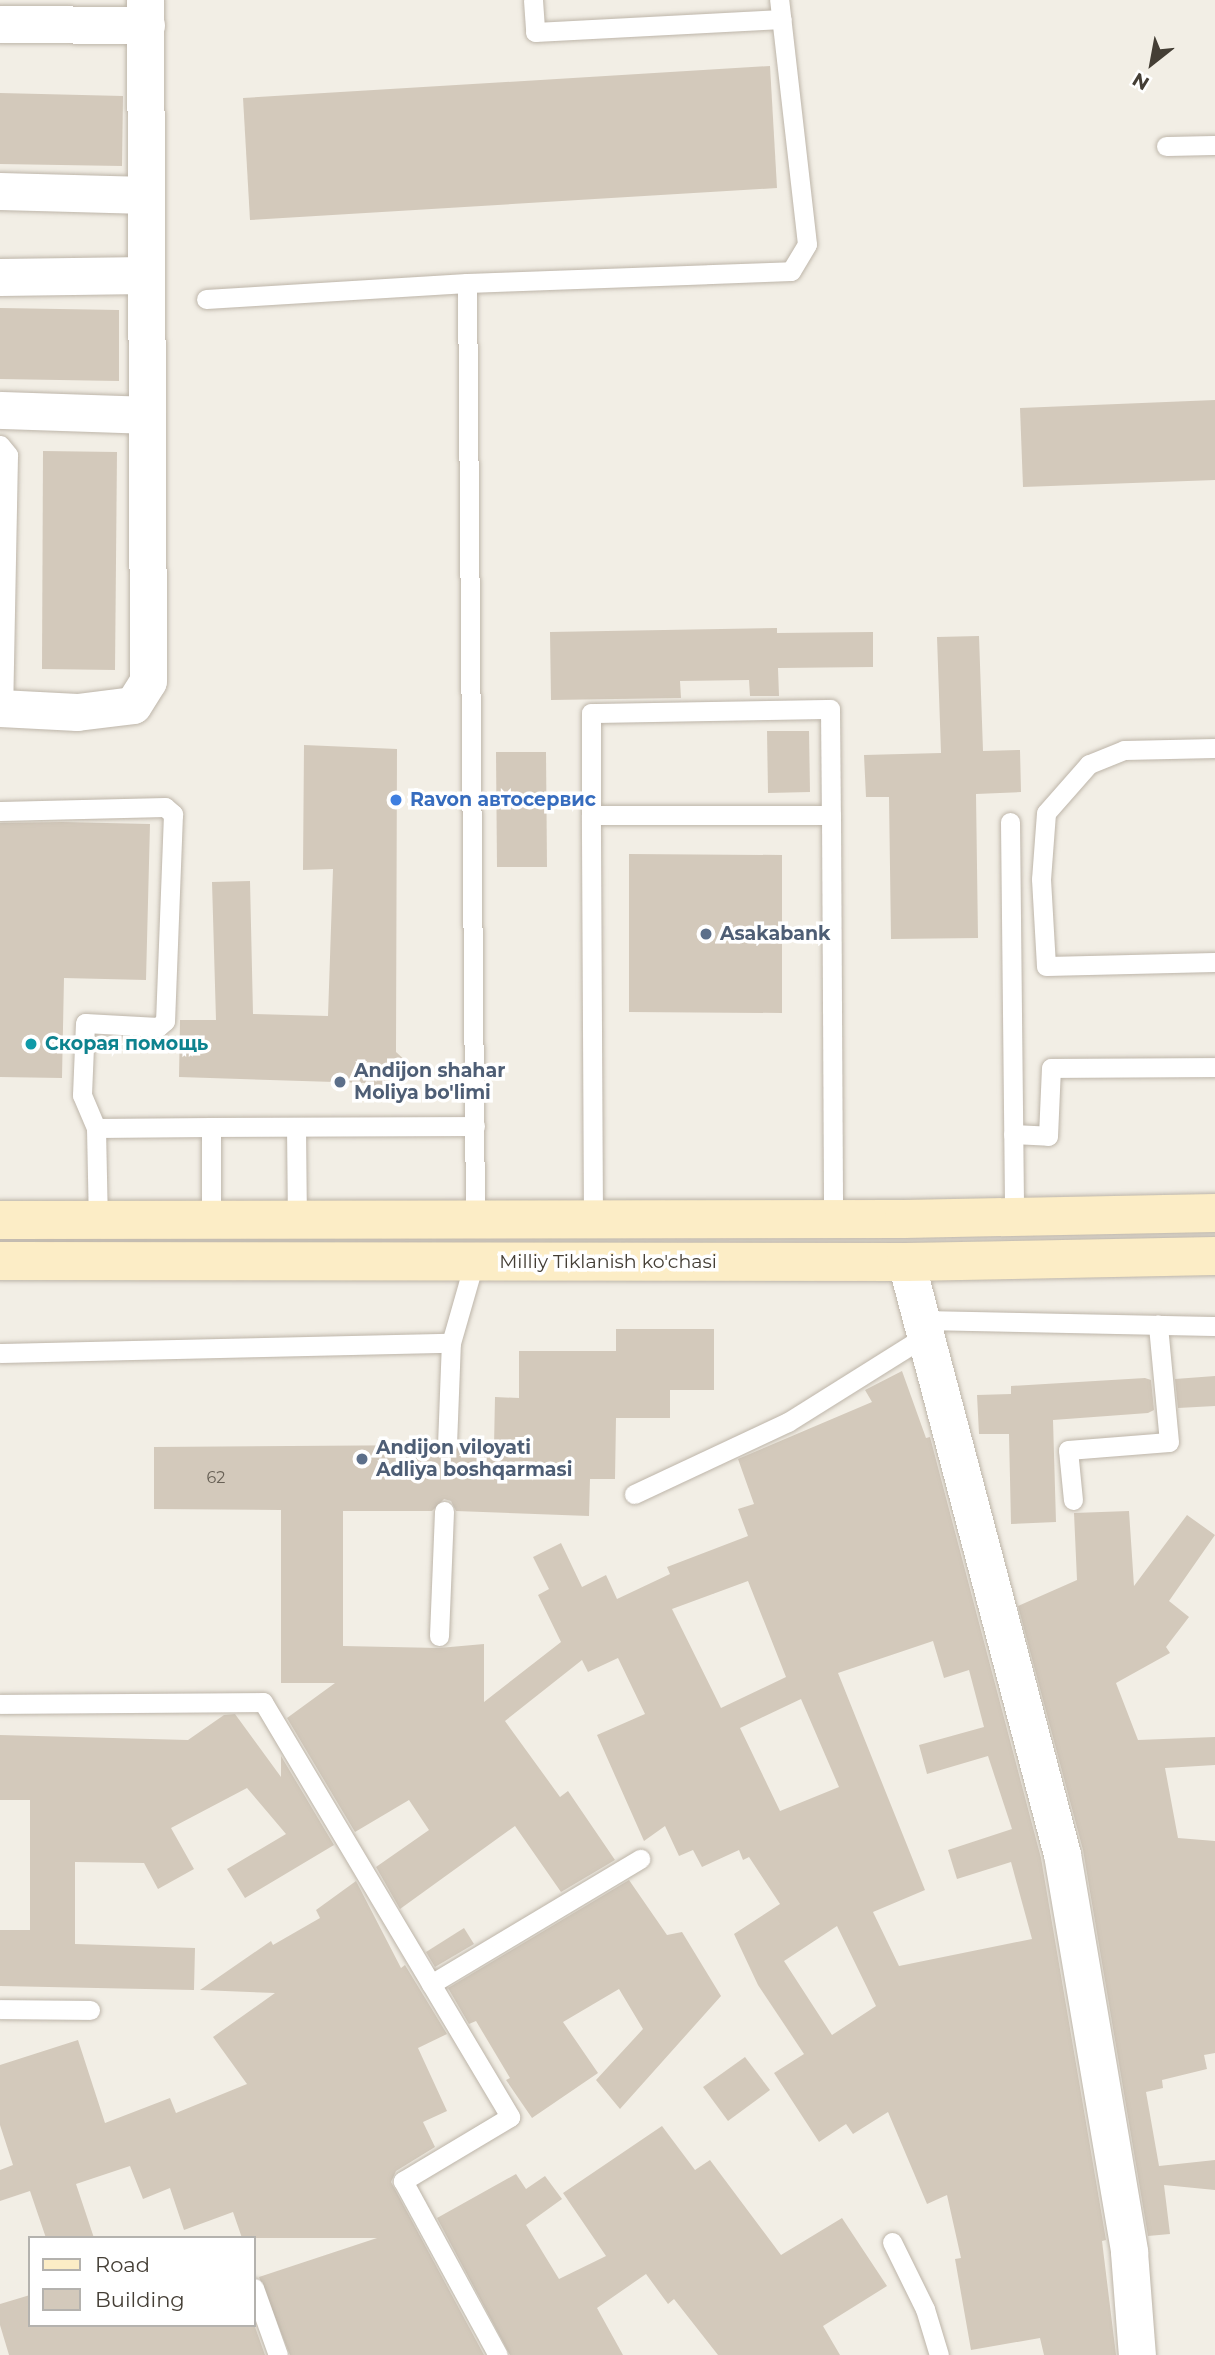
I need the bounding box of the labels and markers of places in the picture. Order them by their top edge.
place label: Ravon автосервис [410,789,596,811]
marker: Ravon автосервис [388,792,404,808]
place label: Asakabank [720,923,830,945]
marker: Asakabank [698,926,714,942]
place label: Скорая помощь [45,1033,208,1055]
marker: Скорая помощь [23,1036,39,1052]
place label: Andijon shahar Moliya bo'limi [354,1060,505,1104]
marker: Andijon shahar Moliya bo'limi [332,1074,348,1090]
place label: Andijon viloyati Adliya boshqarmasi [376,1437,572,1481]
marker: Andijon viloyati Adliya boshqarmasi [354,1451,370,1467]

